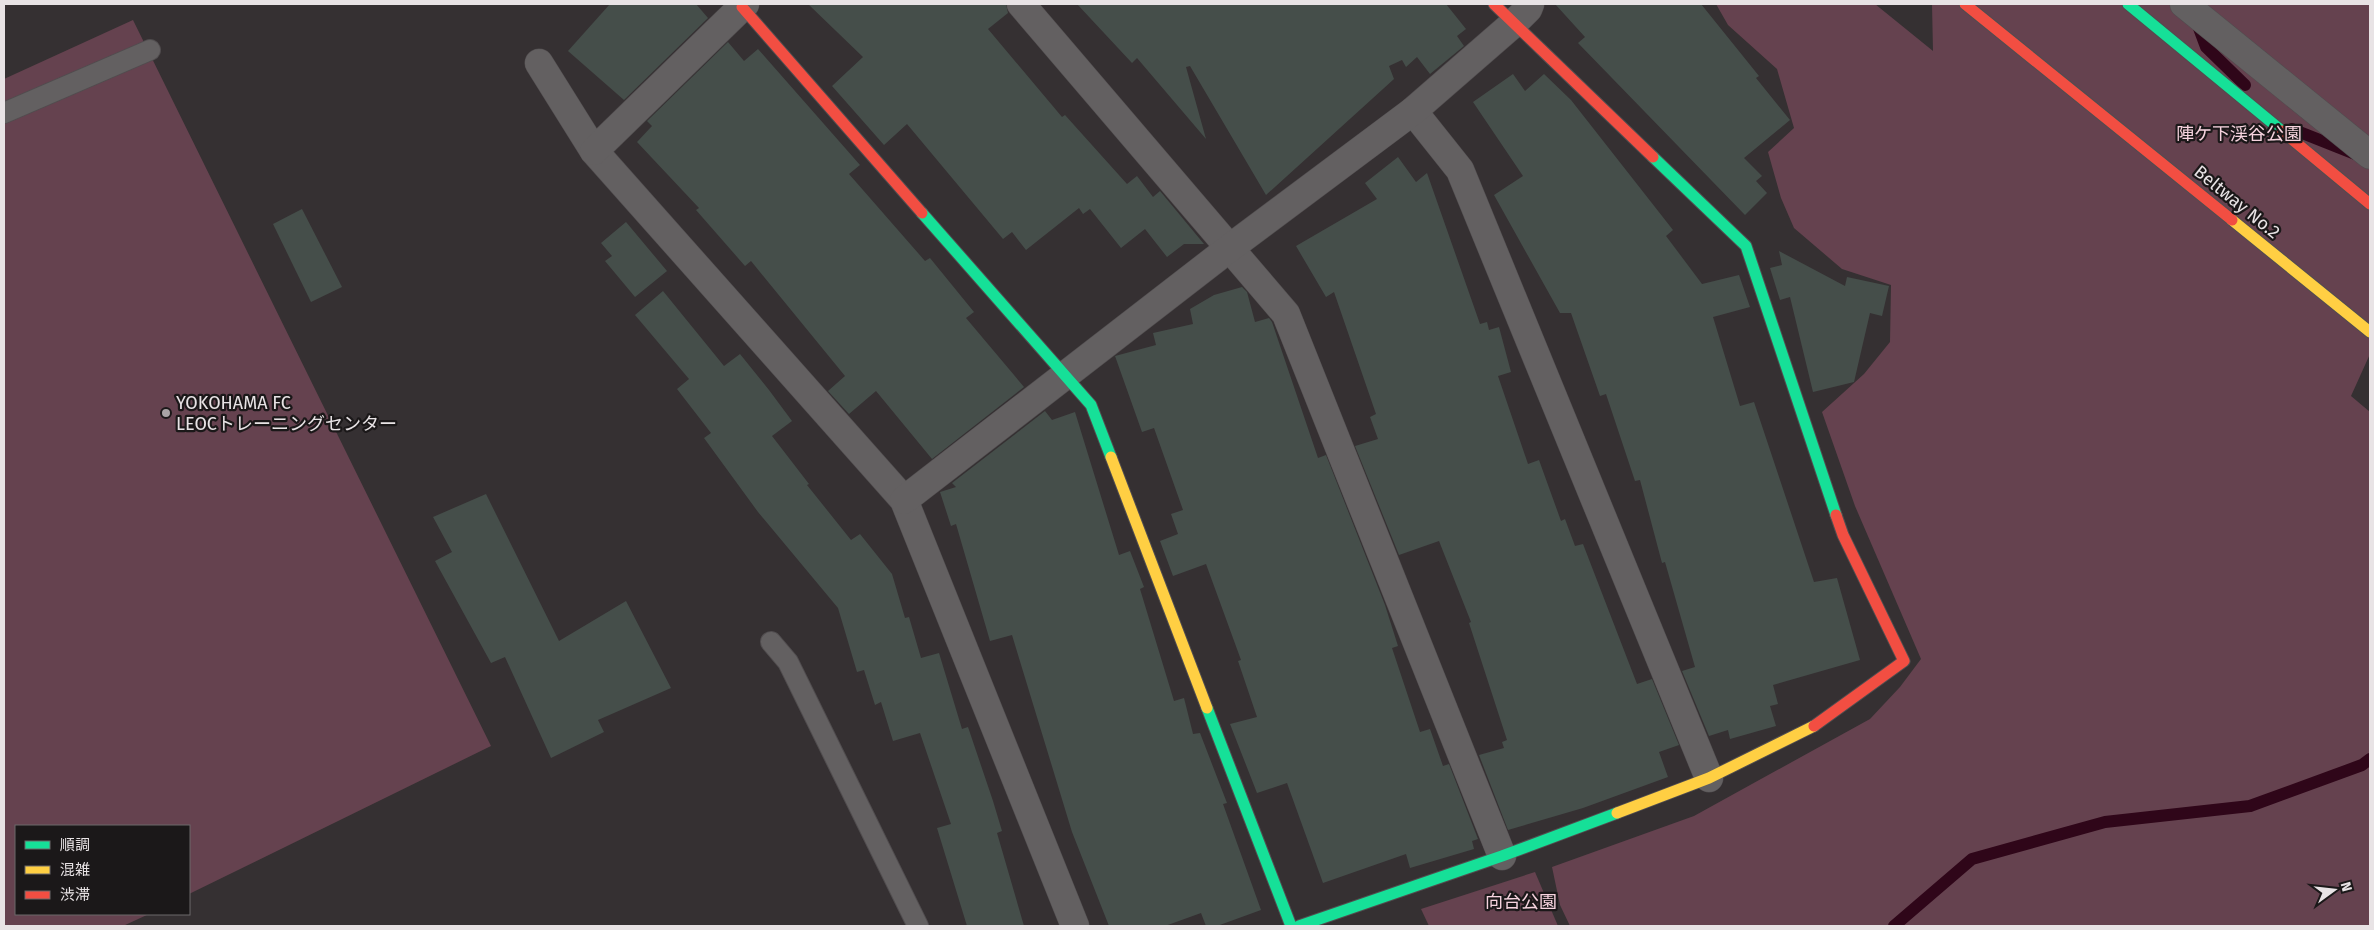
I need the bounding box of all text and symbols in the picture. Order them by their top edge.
park label: 陣ケ下渓谷公園 [2176,123,2302,145]
street label: Beltway No.2 [2190,161,2284,243]
place label: YOKOHAMA FC LEOCトレーニングセンター [176,392,397,435]
marker: YOKOHAMA FC LEOCトレーニングセンター [160,407,172,419]
legend [15,825,190,915]
text: 順調 [60,836,90,854]
text: 混雑 [60,861,90,879]
north arrow [2309,865,2359,915]
text: N [2337,880,2355,893]
text: 渋滞 [60,886,90,904]
park label: 向台公園 [1485,891,1557,913]

